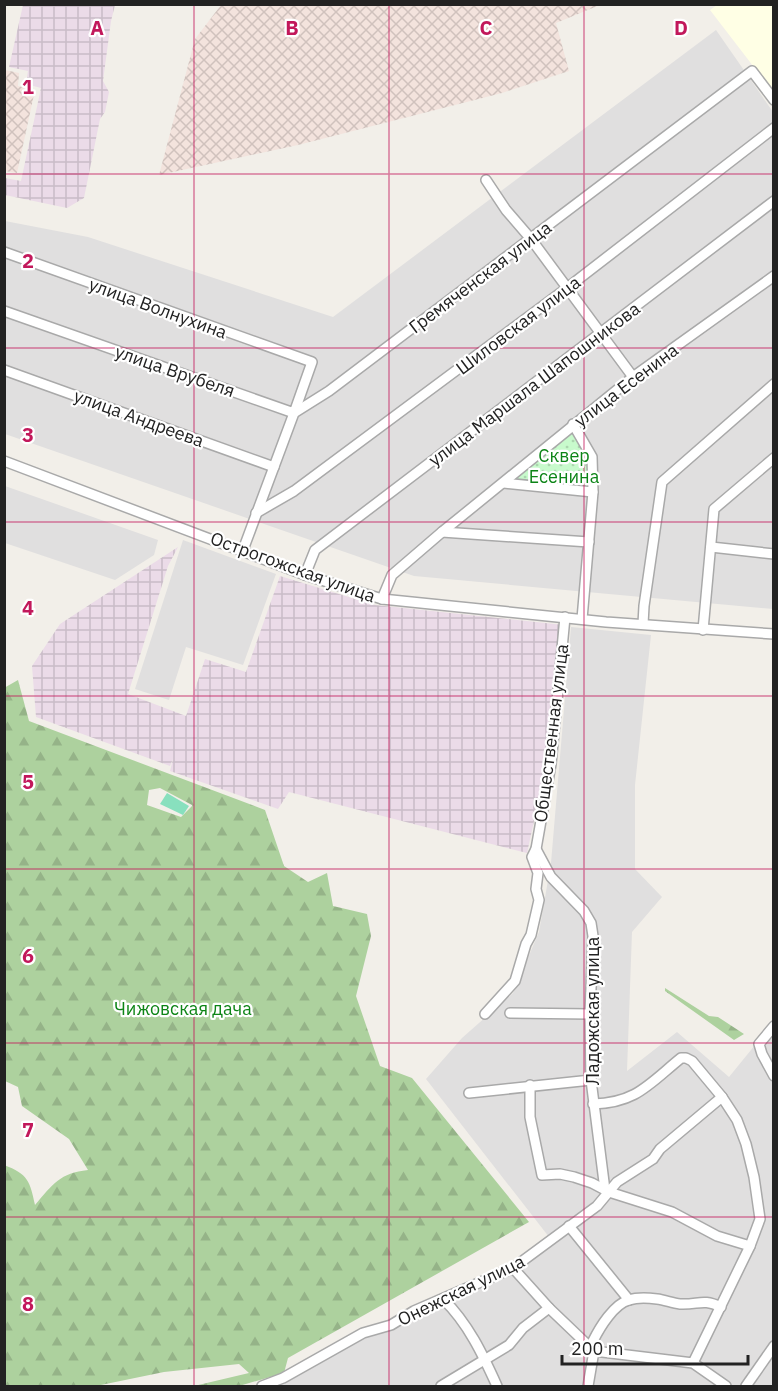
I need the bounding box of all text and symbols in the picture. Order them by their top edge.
text: A [90,14,104,41]
text: B [285,14,299,41]
text: C [479,14,493,41]
text: D [674,14,688,41]
text: 1 [22,73,34,100]
street label: Гремяченская улица [404,216,556,338]
text: 2 [22,247,34,274]
street label: Шиловская улица [451,270,585,379]
street label: улица Волнухина [86,272,231,344]
street label: улица Маршала Шапошникова [424,297,645,471]
street label: улица Есенина [569,338,683,432]
street label: улица Врубеля [112,340,238,402]
street label: улица Андреева [71,384,208,452]
text: 3 [22,421,34,448]
park label: Сквер Есенина [529,444,600,488]
street label: Острогожская улица [207,526,379,608]
text: 4 [22,594,34,621]
street label: Общественная улица [529,642,573,824]
text: 5 [22,768,34,795]
street label: Ладожская улица [581,936,604,1085]
text: 6 [22,942,34,969]
park label: Чижовская дача [114,997,252,1020]
text: 7 [22,1116,34,1143]
street label: Онежская улица [394,1249,529,1331]
text: 8 [22,1290,34,1317]
scale bar [562,1328,748,1366]
text: 200 m [571,1337,623,1360]

